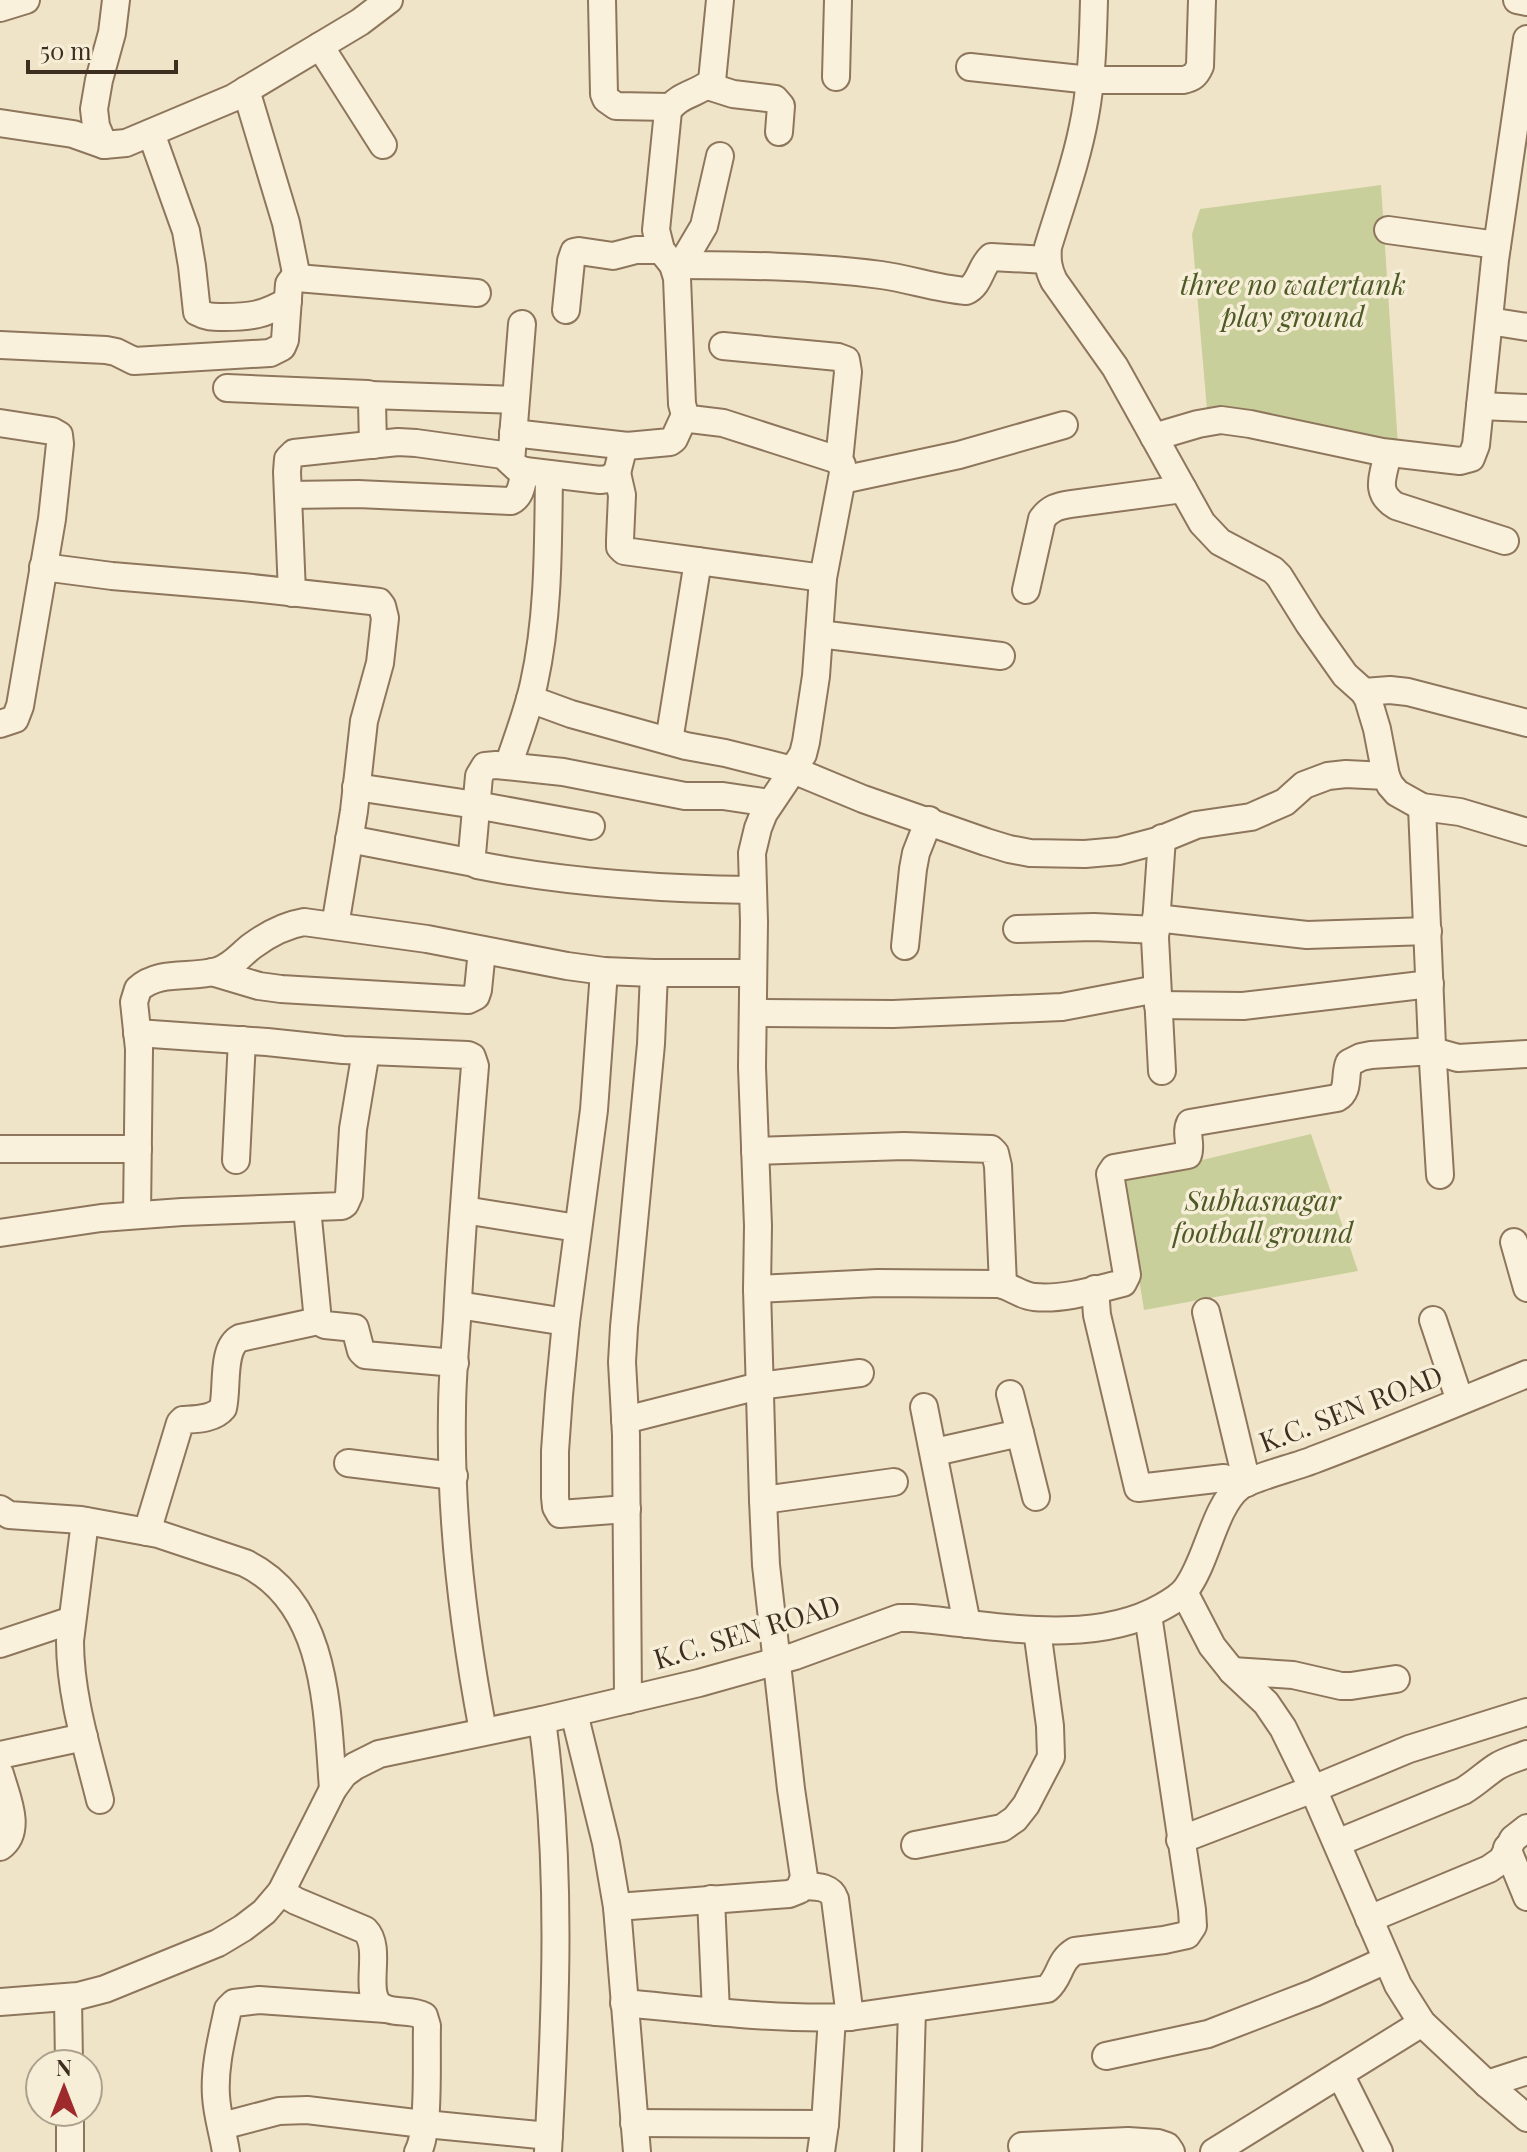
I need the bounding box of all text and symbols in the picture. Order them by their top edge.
scale bar [28,24,176,74]
text: 50 m [40,34,92,66]
park label: three no watertank play ground [1180,265,1406,334]
park label: Subhasnagar football ground [1172,1181,1354,1250]
street label: K.C. SEN ROAD [1254,1356,1447,1460]
street label: K.C. SEN ROAD [649,1585,844,1677]
north arrow [24,2048,104,2128]
text: N [56,2052,72,2082]

